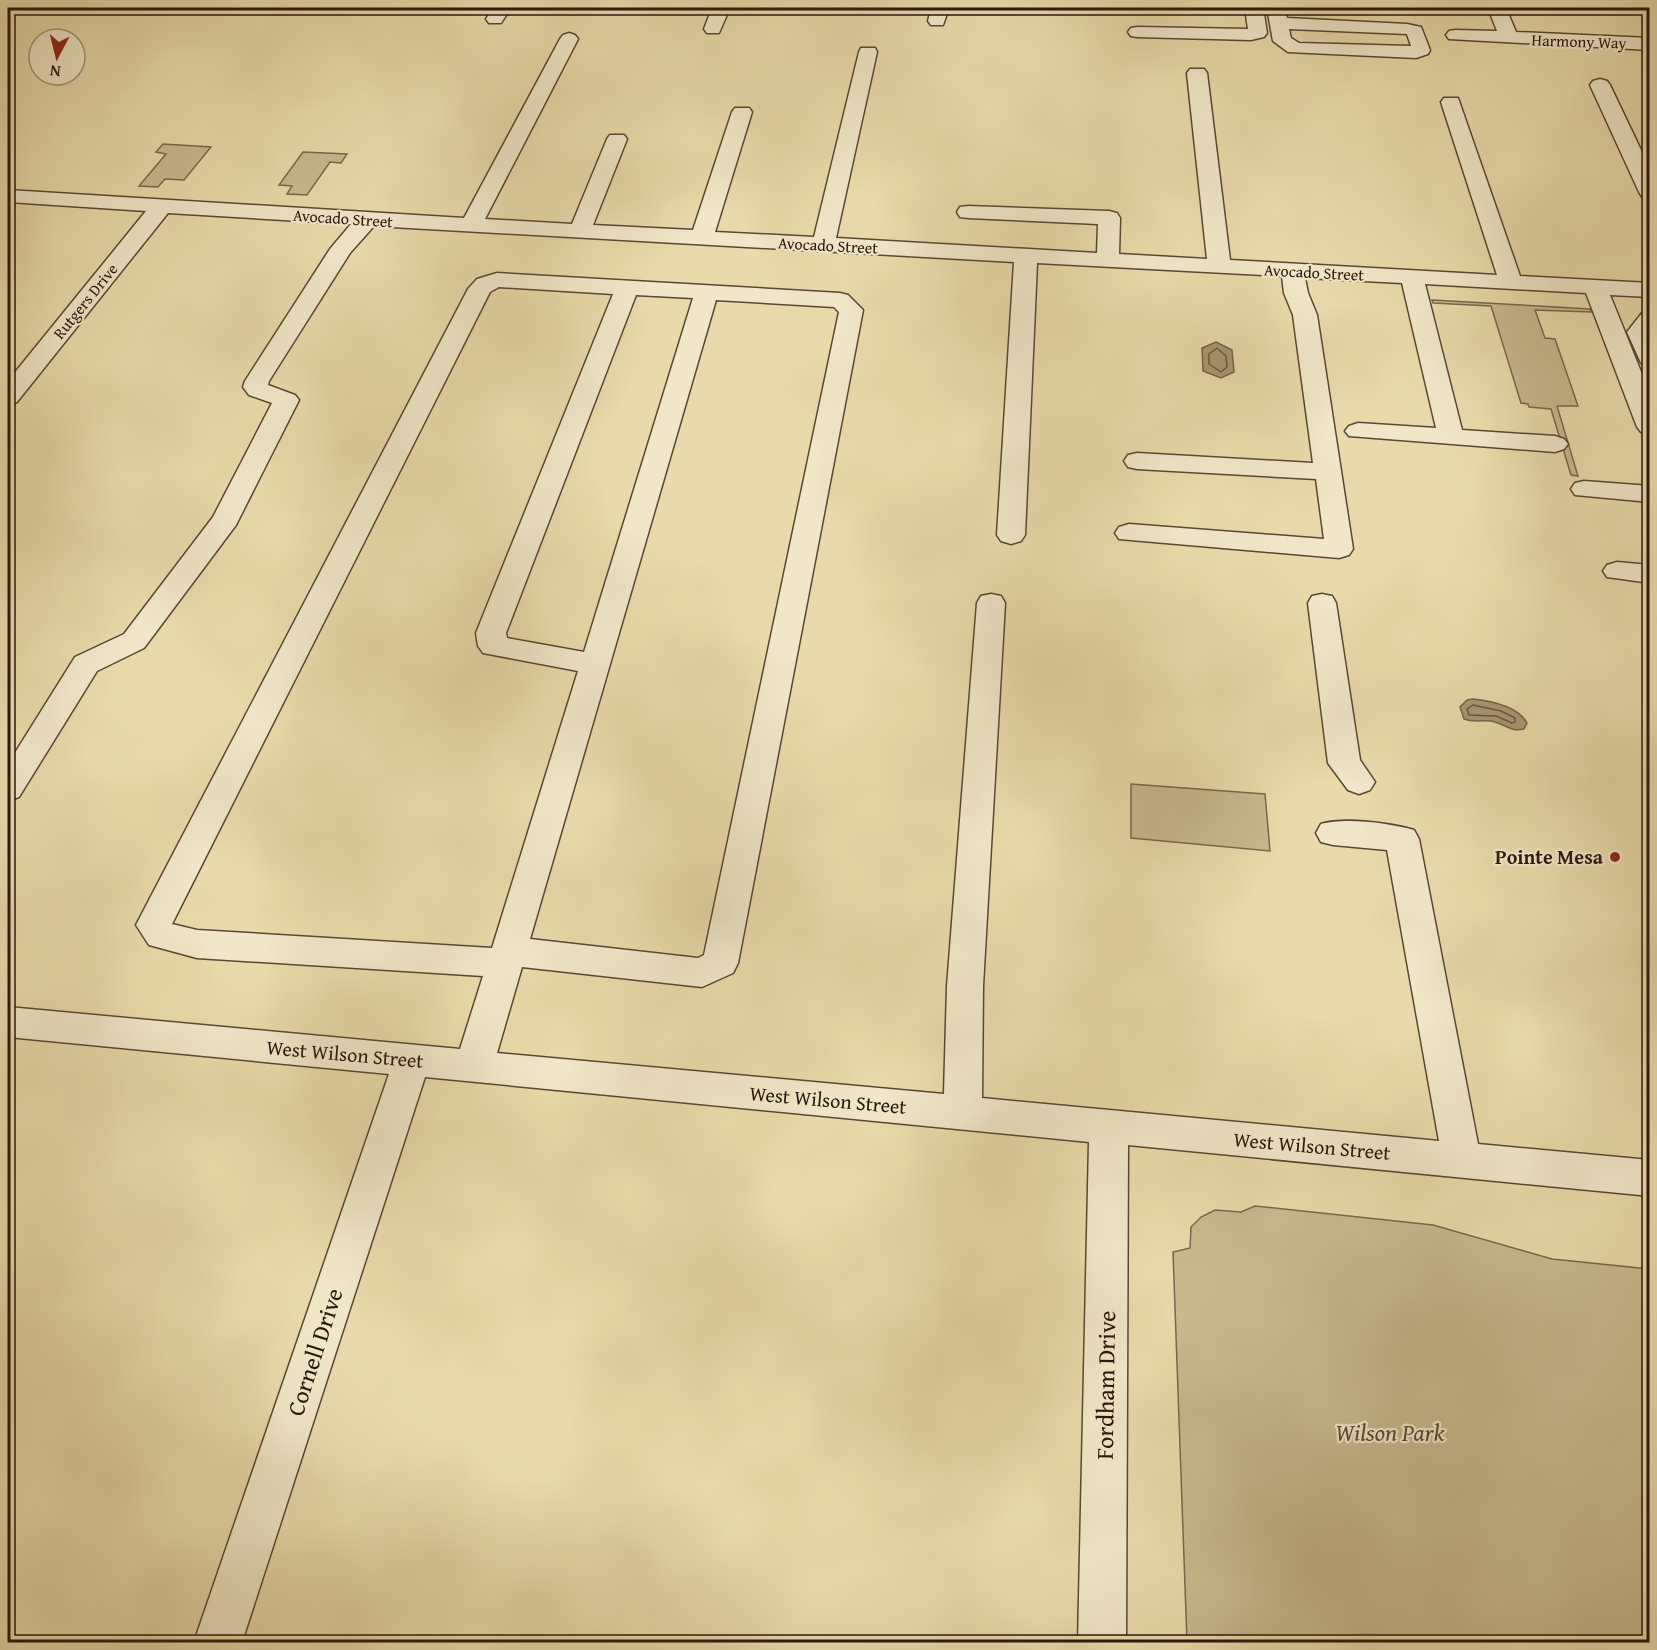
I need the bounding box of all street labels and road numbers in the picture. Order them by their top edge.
street label: Harmony Way [1531,27,1627,55]
street label: Avocado Street [292,203,394,233]
street label: Avocado Street [777,230,879,260]
street label: Avocado Street [1263,257,1365,287]
street label: Rutgers Drive [47,258,123,344]
street label: West Wilson Street [265,1032,425,1075]
street label: West Wilson Street [748,1078,908,1121]
street label: West Wilson Street [1232,1124,1392,1167]
street label: Cornell Drive [277,1283,352,1420]
street label: Fordham Drive [1087,1310,1124,1460]

